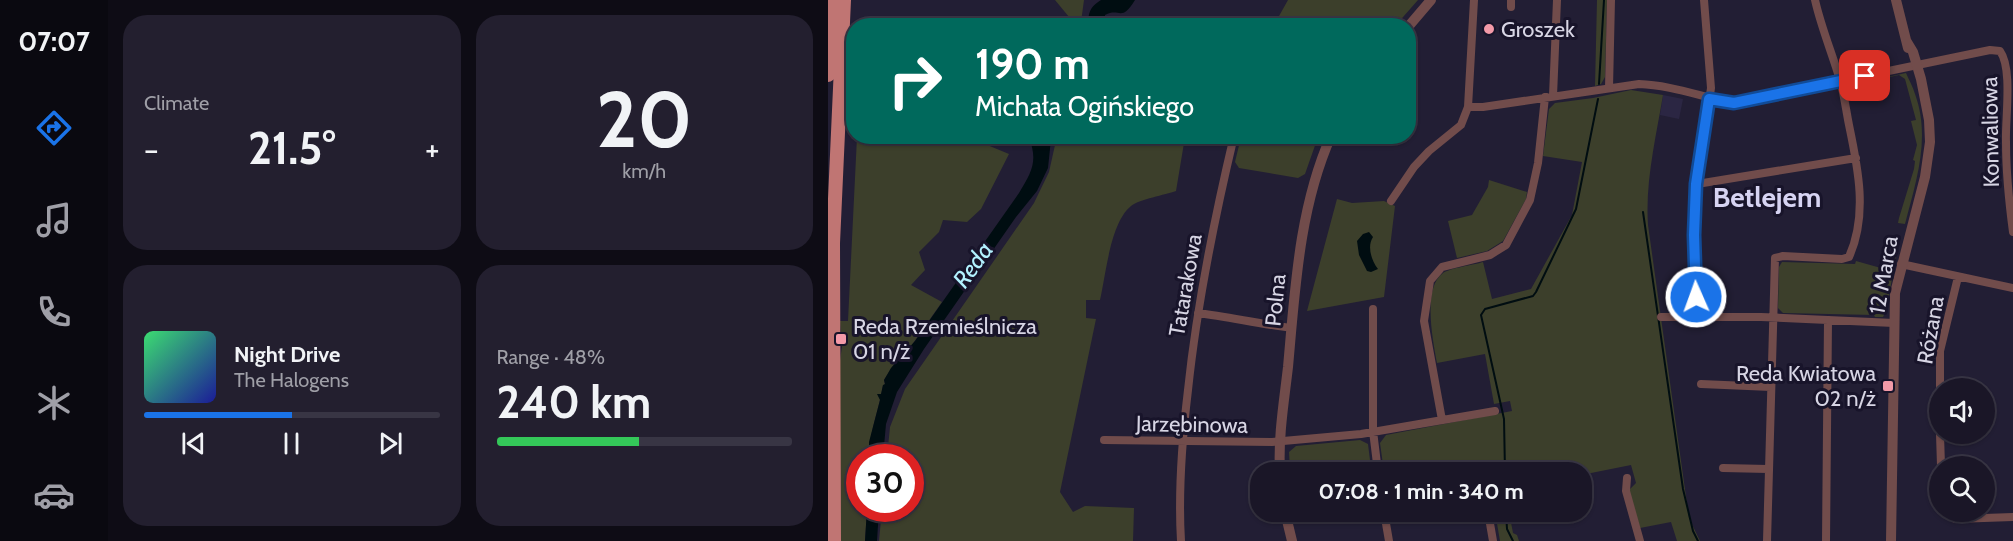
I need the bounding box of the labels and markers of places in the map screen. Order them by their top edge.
place label: Groszek [1501,16,1575,43]
marker: Groszek [1482,22,1496,36]
pin [1839,50,1890,101]
place label: Reda Rzemieślnicza 01 n/ż [853,313,1037,365]
marker: Reda Rzemieślnicza 01 n/ż [834,332,848,346]
place label: Reda Kwiatowa 02 n/ż [1736,360,1876,412]
marker: Reda Kwiatowa 02 n/ż [1881,379,1895,393]

